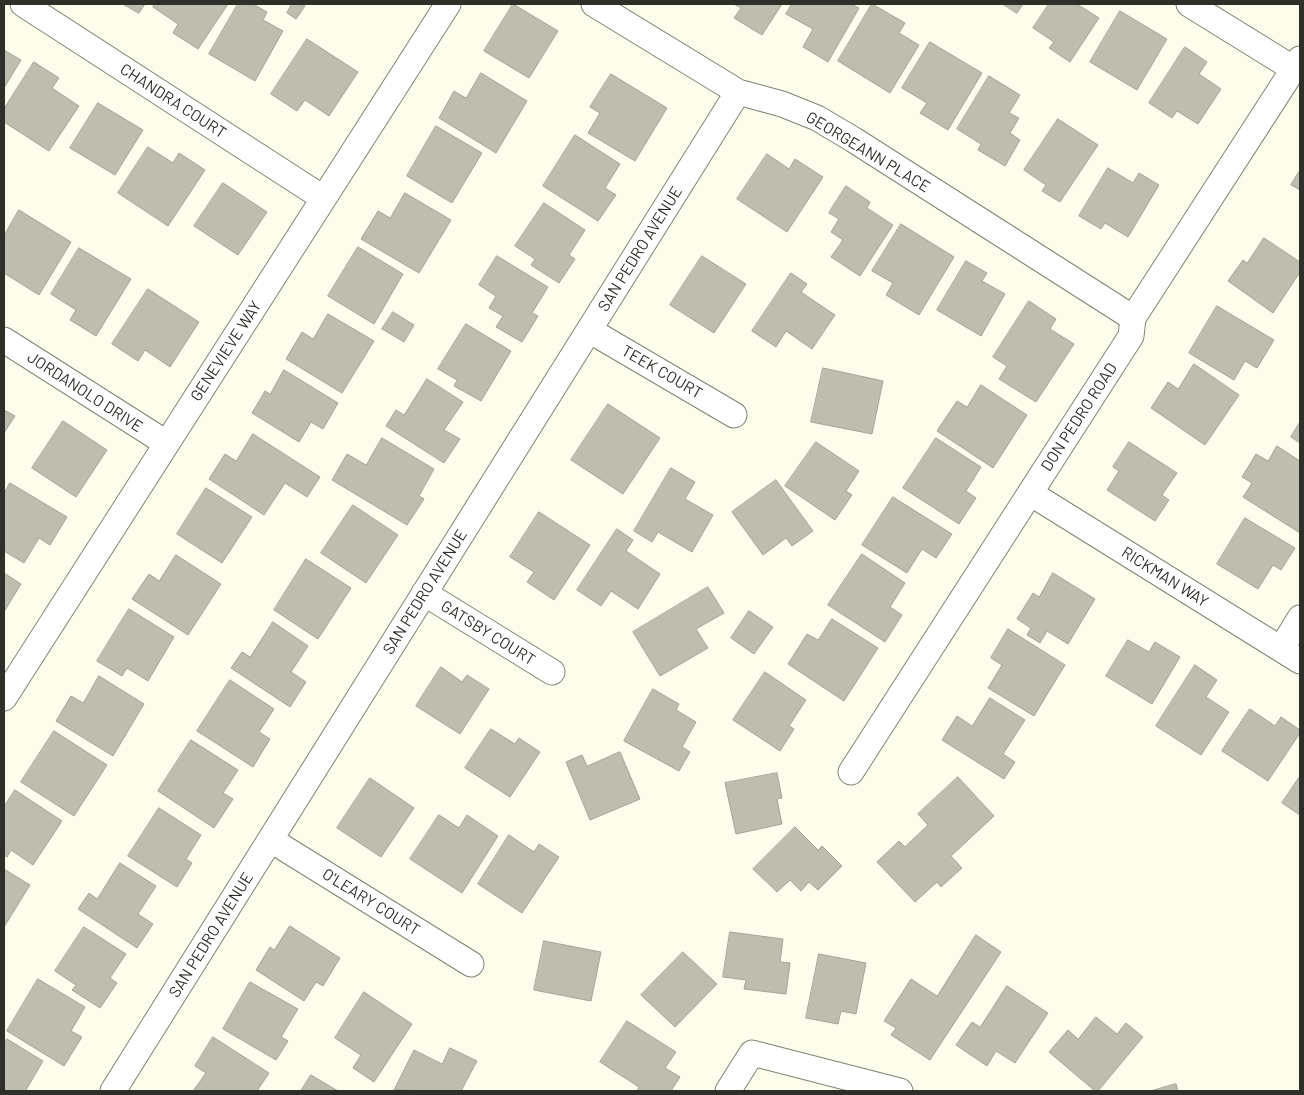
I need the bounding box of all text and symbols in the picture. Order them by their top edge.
street label: CHANDRA COURT [116,60,230,142]
street label: GEORGEANN PLACE [803,107,933,197]
street label: SAN PEDRO AVENUE [594,183,686,315]
street label: GENEVIEVE WAY [186,297,266,405]
street label: TEEK COURT [618,341,706,403]
street label: JORDANOLO DRIVE [24,348,146,436]
street label: DON PEDRO ROAD [1037,359,1121,475]
street label: SAN PEDRO AVENUE [379,526,471,658]
street label: RICKMAN WAY [1118,543,1212,611]
street label: GATSBY COURT [437,596,539,670]
street label: O'LEARY COURT [319,864,423,940]
street label: SAN PEDRO AVENUE [165,869,257,1001]

